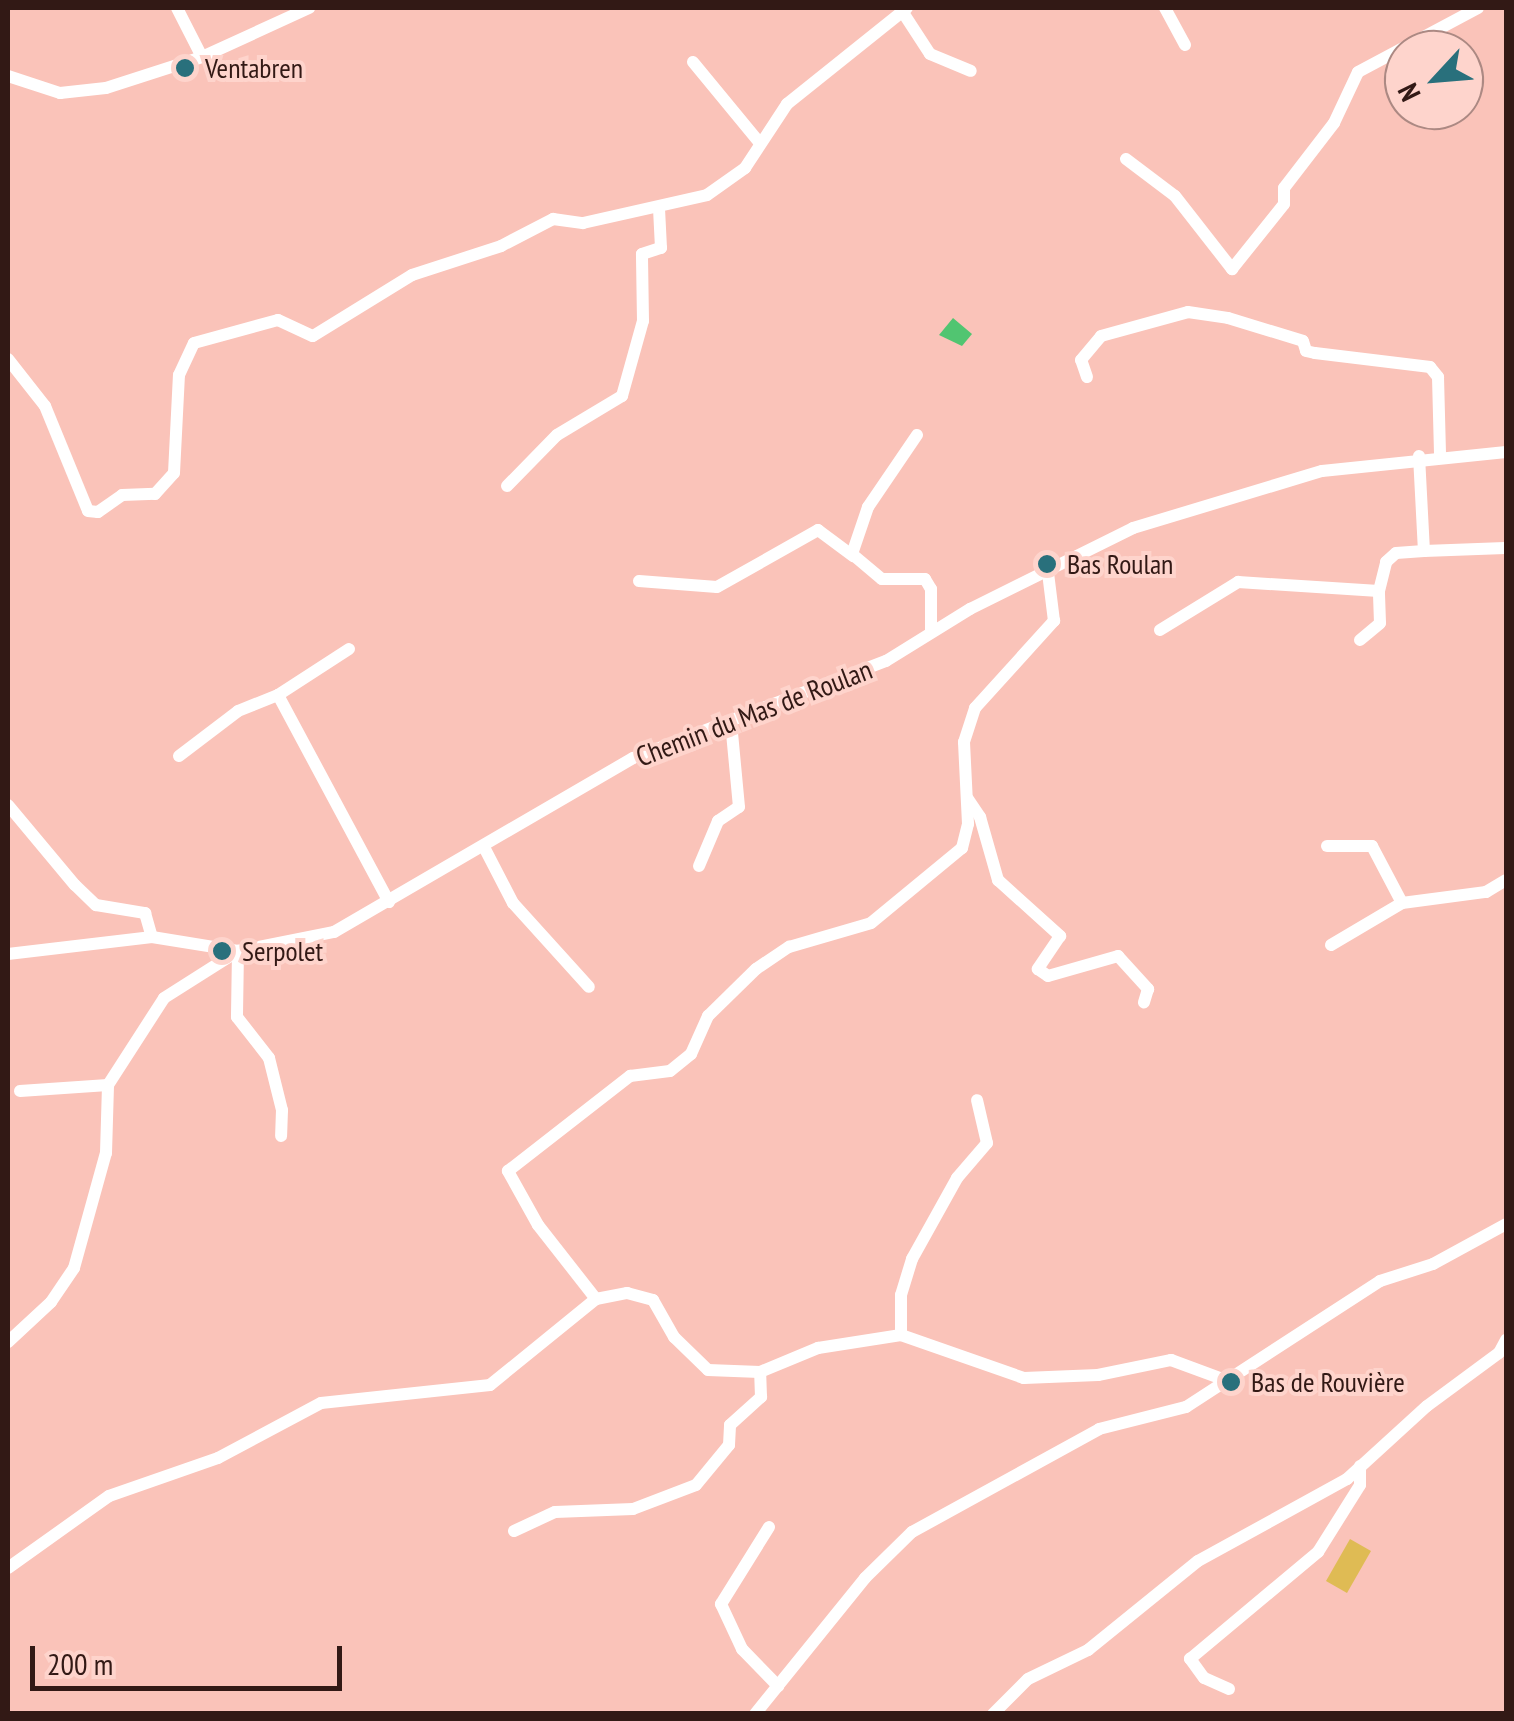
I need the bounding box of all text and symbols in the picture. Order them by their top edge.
north arrow [1384,30,1484,130]
place label: Ventabren [205,51,303,85]
marker: Ventabren [174,57,196,79]
text: N [1388,78,1428,107]
place label: Bas Roulan [1067,547,1173,581]
marker: Bas Roulan [1036,553,1058,575]
street label: Chemin du Mas de Roulan [631,652,877,774]
place label: Serpolet [242,934,323,968]
marker: Serpolet [211,940,233,962]
place label: Bas de Rouvière [1251,1365,1405,1399]
marker: Bas de Rouvière [1220,1371,1242,1393]
scale bar [35,1626,348,1688]
text: 200 m [47,1644,113,1683]

